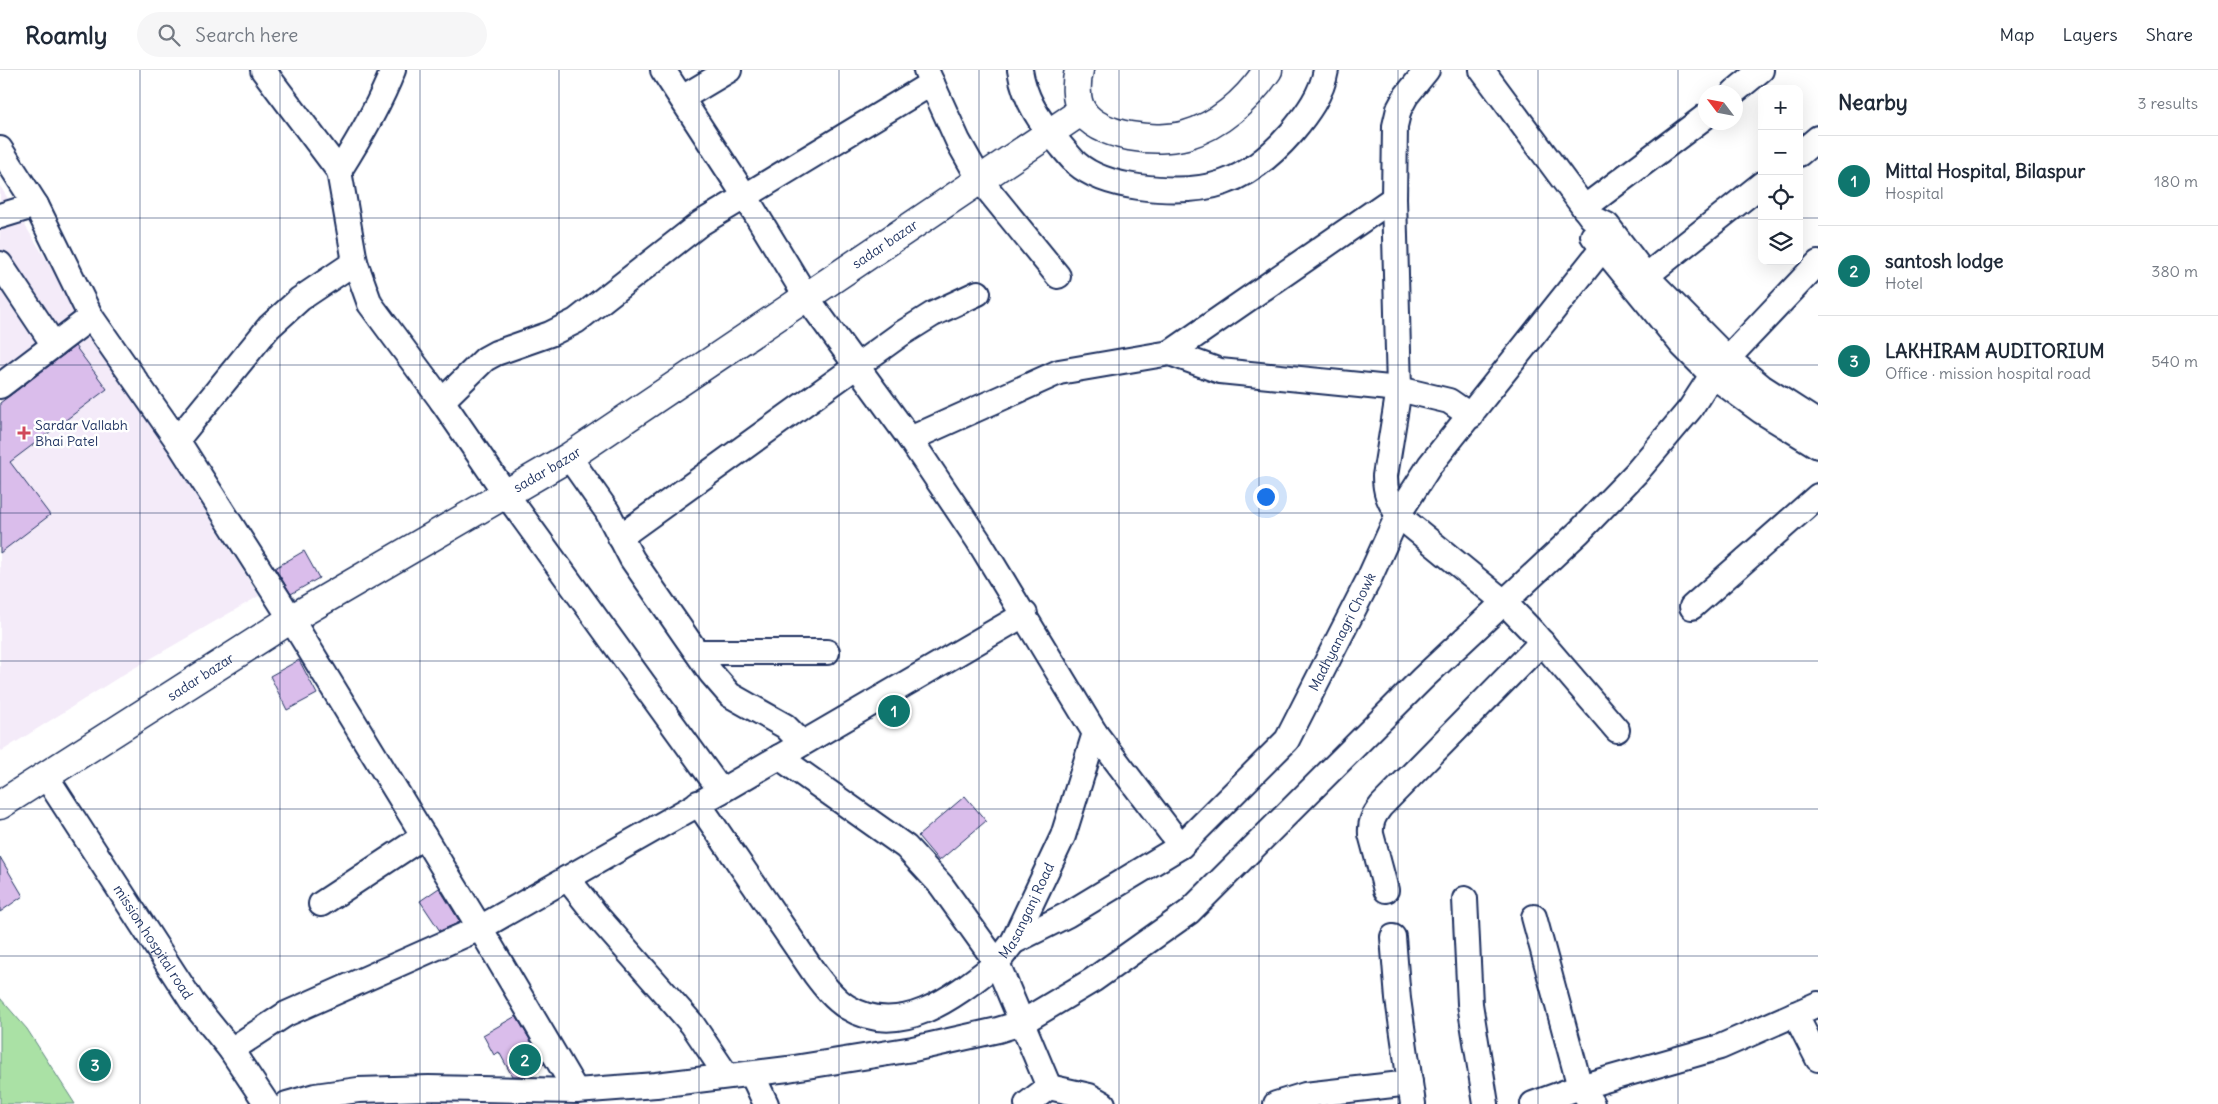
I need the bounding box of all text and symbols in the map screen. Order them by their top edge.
search box [137,12,487,57]
text: Roamly [25,20,107,50]
icon: search [155,21,183,49]
text: Search here [195,23,298,47]
text: Map [1999,23,2034,46]
text: Layers [2062,23,2118,46]
text: Share [2146,23,2193,46]
north arrow [1698,85,1743,130]
map controls [1758,85,1803,265]
button: + [1758,85,1803,130]
text: Nearby [1838,89,1908,116]
text: 3 results [2138,93,2198,113]
button: − [1758,130,1803,175]
text: Mittal Hospital, Bilaspur [1885,159,2085,183]
text: 1 [1851,171,1857,191]
text: 180 m [2154,171,2198,191]
button: locate [1758,175,1803,220]
text: Hospital [1885,183,1944,203]
street label: sadar bazar [848,215,921,273]
button: layers [1758,220,1803,265]
text: santosh lodge [1885,249,2003,273]
text: 2 [1850,261,1858,281]
text: 380 m [2151,261,2198,281]
text: Hotel [1885,273,1923,293]
text: LAKHIRAM AUDITORIUM [1885,339,2105,363]
text: 3 [1849,351,1859,371]
text: 540 m [2151,351,2198,371]
text: Office · mission hospital road [1885,363,2091,383]
place label: Sardar Vallabh Bhai Patel [35,416,128,450]
marker: Sardar Vallabh Bhai Patel [17,426,31,440]
street label: sadar bazar [510,442,585,496]
your location [1253,484,1279,510]
street label: Madhyanagri Chowk [1304,570,1380,694]
street label: sadar bazar [164,649,238,705]
pin: 1 [878,692,910,730]
street label: Masanganj Road [995,860,1058,962]
street label: mission hospital road [110,881,197,1003]
pin: 2 [509,1041,541,1079]
pin: 3 [79,1046,111,1084]

